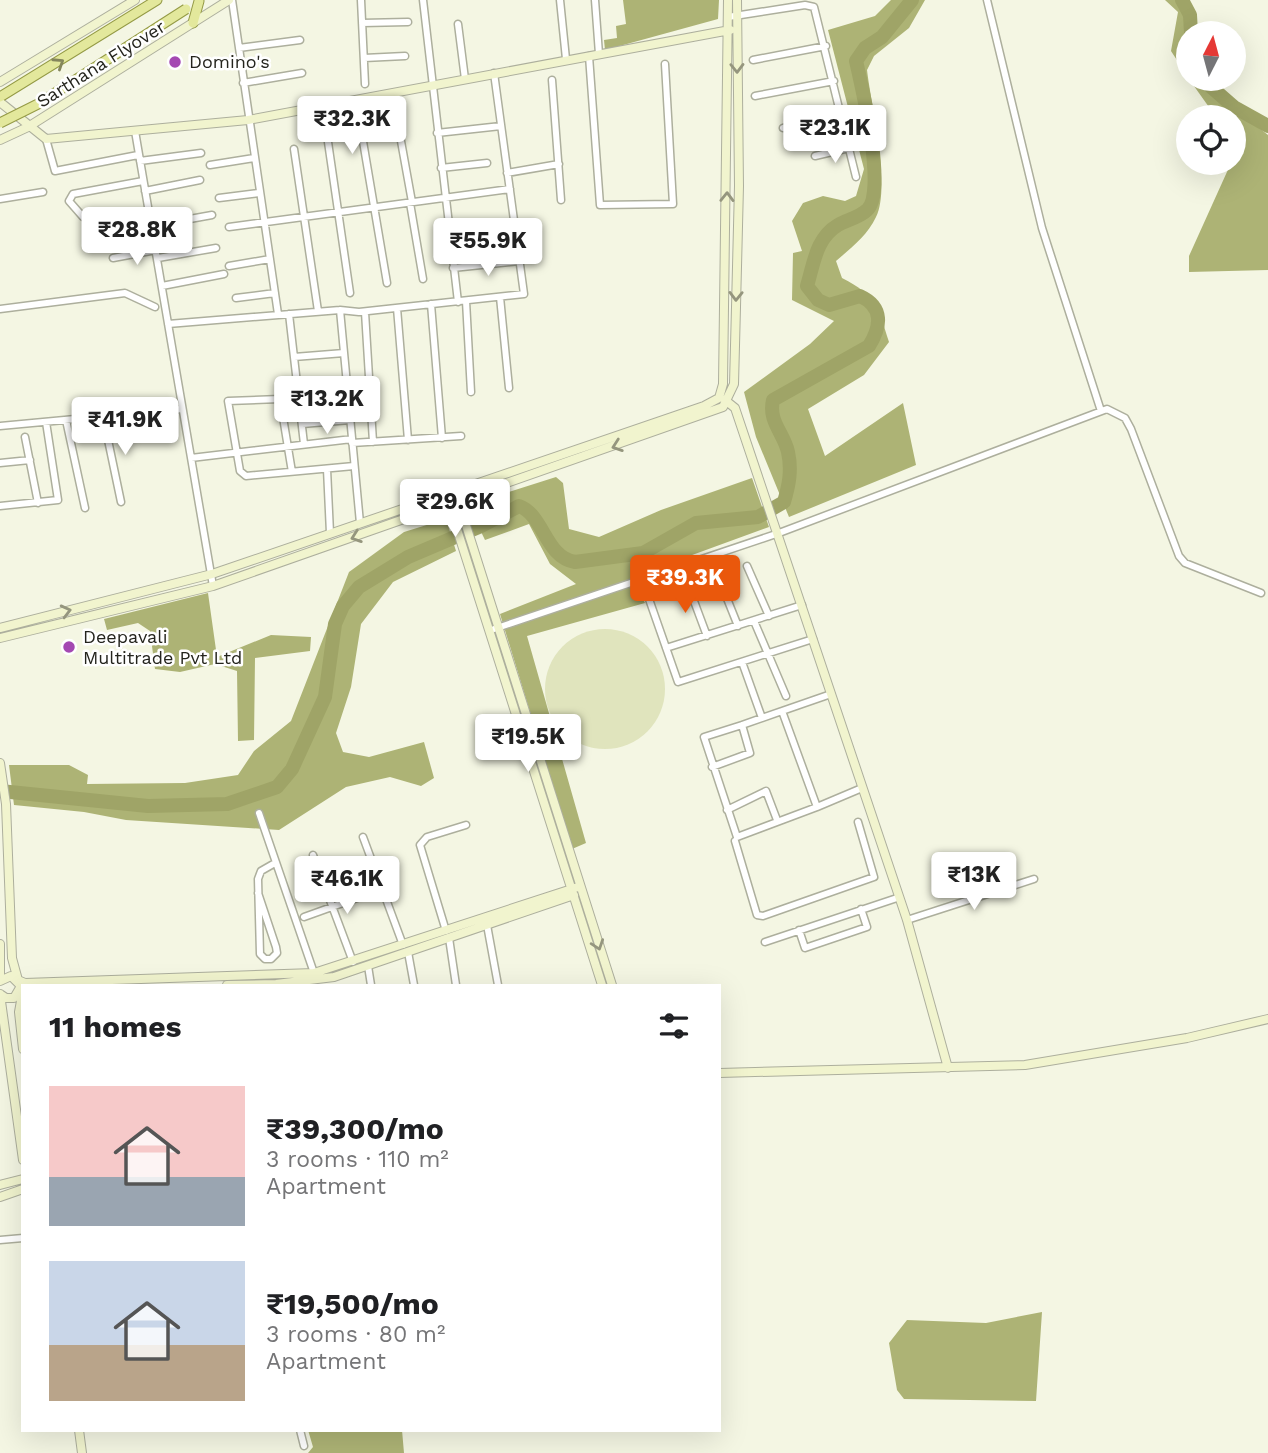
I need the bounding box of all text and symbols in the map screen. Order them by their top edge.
street label: Sarthana Flyover [33,16,169,112]
north arrow [1176,21,1246,91]
map controls [1176,21,1246,175]
place label: Domino's [189,51,270,72]
marker: Domino's [167,54,183,70]
one-way arrow [51,58,64,71]
one-way arrow [729,63,745,74]
pin: ₹32.3K [295,96,409,156]
text: ₹32.3K [313,105,391,132]
button: locate [1176,105,1246,175]
pin: ₹23.1K [778,106,892,165]
text: ₹23.1K [799,114,871,141]
one-way arrow [719,191,735,202]
pin: ₹28.8K [80,208,194,267]
text: ₹28.8K [98,216,176,243]
pin: ₹55.9K [431,218,545,278]
text: ₹55.9K [449,227,527,254]
one-way arrow [729,290,744,301]
pin: ₹13.2K [270,376,384,436]
text: ₹13.2K [290,385,364,412]
pin: ₹41.9K [68,398,182,457]
text: ₹41.9K [88,406,162,433]
one-way arrow [611,438,624,452]
pin: ₹29.6K [398,480,512,539]
text: ₹29.6K [416,488,494,515]
one-way arrow [350,529,362,543]
pin: ₹39.3K [628,556,742,615]
text: ₹39.3K [646,564,724,591]
one-way arrow [60,605,72,619]
place label: Deepavali Multitrade Pvt Ltd [83,626,242,668]
marker: Deepavali Multitrade Pvt Ltd [61,639,77,655]
pin: ₹19.5K [471,714,585,774]
text: ₹19.5K [491,723,565,750]
pin: ₹13K [933,852,1015,912]
pin: ₹46.1K [290,856,404,916]
text: ₹13K [947,861,1001,888]
text: ₹46.1K [310,865,384,892]
one-way arrow [590,939,604,951]
icon: filters [655,1007,693,1045]
text: 11 homes [49,1009,182,1044]
text: ₹39,300/mo [266,1111,444,1146]
icon: home [105,1114,189,1198]
text: 3 rooms · 110 m² [266,1146,449,1173]
text: Apartment [266,1173,386,1200]
text: ₹19,500/mo [266,1286,439,1321]
icon: home [105,1289,189,1373]
text: 3 rooms · 80 m² [266,1321,445,1348]
text: Apartment [266,1348,386,1375]

